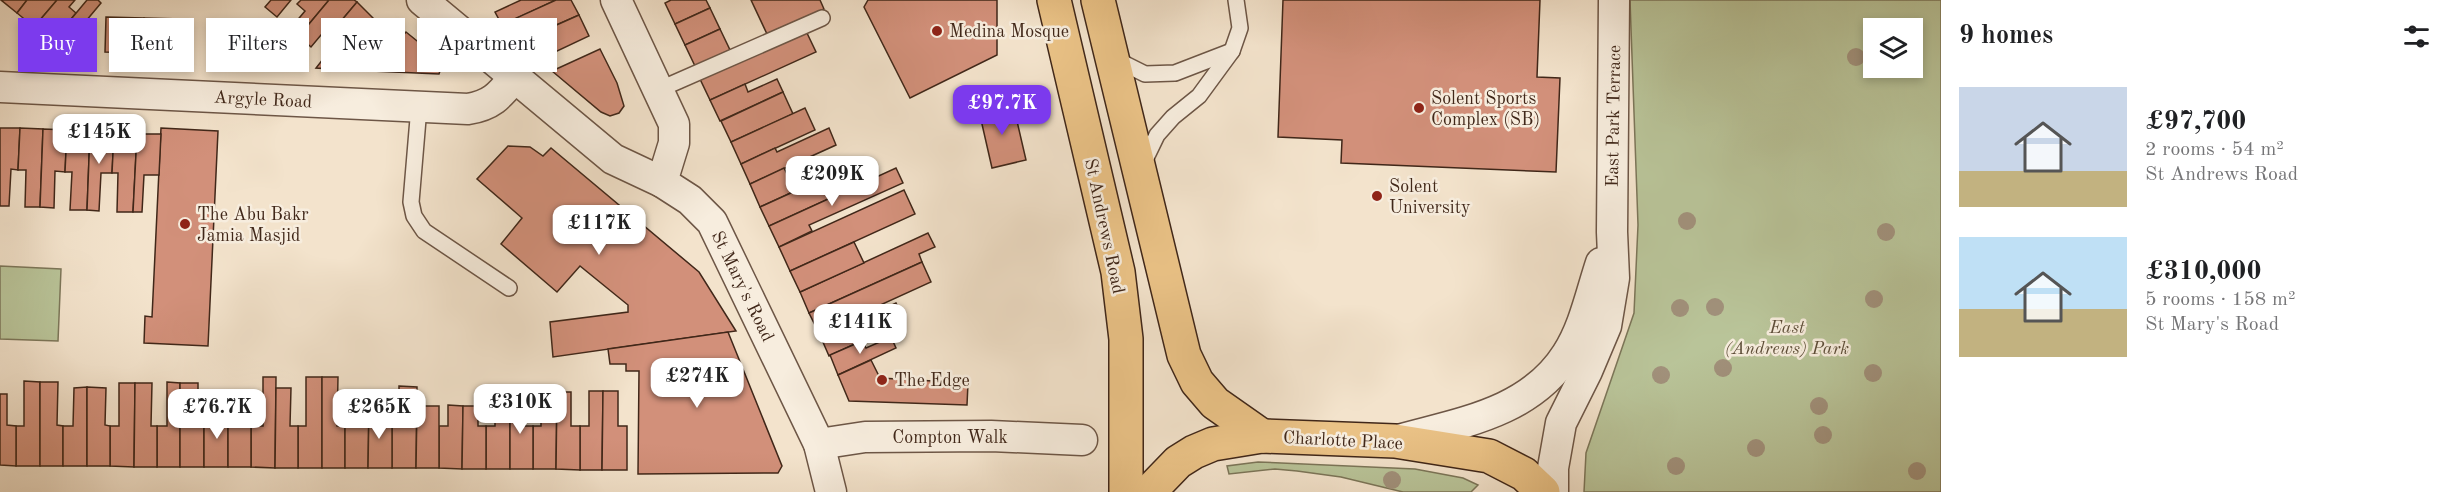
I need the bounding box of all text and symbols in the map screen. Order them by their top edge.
chip: Buy [18,18,97,72]
chip: Rent [109,18,194,72]
chip: Filters [206,18,309,72]
chip: New [321,18,405,72]
chip: Apartment [417,18,557,72]
map controls [1863,18,1923,78]
button: layers [1863,18,1923,78]
icon: filters [2400,20,2433,53]
place label: Medina Mosque [949,23,1069,41]
text: 9 homes [1959,23,2053,49]
marker: Medina Mosque [930,24,944,38]
street label: East Park Terrace [1604,45,1624,187]
pin: £97.7K [953,85,1051,136]
street label: Argyle Road [213,88,313,112]
place label: Solent Sports Complex (SB) [1431,90,1540,129]
text: £97.7K [967,94,1037,114]
marker: Solent Sports Complex (SB) [1412,101,1426,115]
text: £97,700 [2145,109,2246,135]
icon: home [2007,111,2079,183]
pin: £145K [57,114,141,165]
text: £145K [67,123,131,143]
text: 2 rooms · 54 m² [2145,140,2284,160]
pin: £209K [790,156,874,207]
street label: St Andrews Road [1081,157,1127,296]
text: £209K [800,165,864,185]
text: St Andrews Road [2145,165,2298,185]
place label: Solent University [1389,178,1471,217]
marker: Solent University [1370,189,1384,203]
pin: £117K [557,205,641,256]
place label: The Abu Bakr Jamia Masjid [197,206,309,245]
text: £117K [567,214,631,234]
marker: The Abu Bakr Jamia Masjid [178,217,192,231]
street label: St Mary's Road [708,228,777,345]
text: £310,000 [2145,259,2261,285]
icon: home [2007,261,2079,333]
text: 5 rooms · 158 m² [2145,290,2295,310]
pin: £141K [818,304,902,355]
text: £141K [828,313,892,333]
text: St Mary's Road [2145,315,2279,335]
park label: East (Andrews) Park [1725,319,1849,358]
pin: £274K [655,358,739,409]
text: £274K [665,367,729,387]
place label: The Edge [894,372,970,390]
marker: The Edge [875,373,889,387]
pin: £310K [478,384,562,435]
pin: £76.7K [168,389,266,440]
pin: £265K [337,389,421,440]
text: £310K [488,393,552,413]
text: £76.7K [182,398,252,418]
text: £265K [347,398,411,418]
street label: Compton Walk [892,429,1008,447]
street label: Charlotte Place [1283,429,1403,453]

